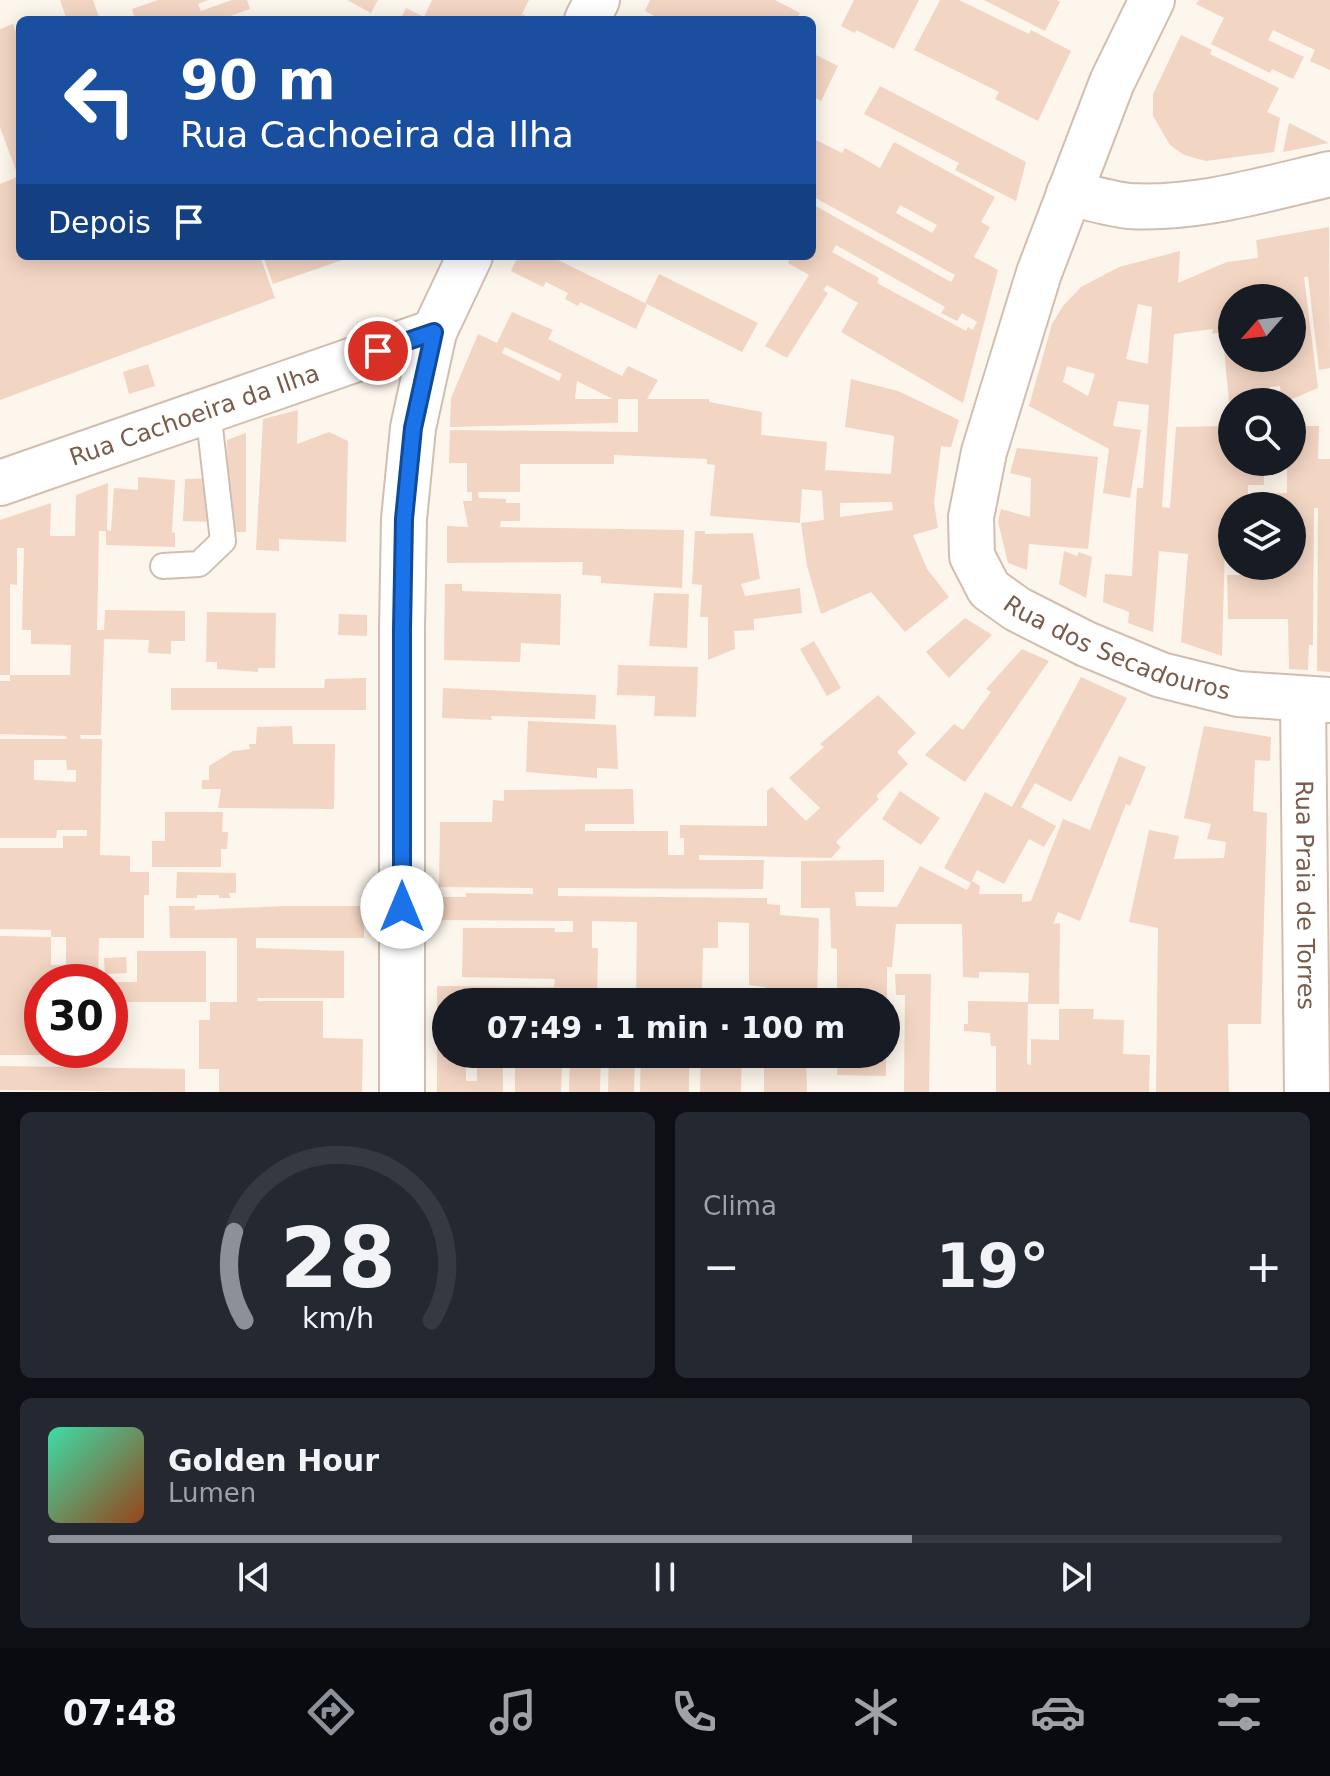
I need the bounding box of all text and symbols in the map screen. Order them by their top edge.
text: 90 m [180,47,336,112]
icon: left [48,48,152,152]
text: Rua Cachoeira da Ilha [180,114,574,155]
icon: arrive [167,200,211,244]
text: Depois [48,205,151,240]
north arrow [1218,284,1306,372]
map controls [1218,284,1306,580]
pin [344,317,412,385]
icon: arrive [356,329,400,373]
street label: Rua Cachoeira da Ilha [66,359,323,472]
button: search [1218,388,1306,476]
button: layers [1218,492,1306,580]
street label: Rua dos Secadouros [998,590,1233,706]
street label: Rua Praia de Torres [1290,780,1320,1010]
position arrow [360,865,444,949]
speed limit sign: 30 [24,964,128,1068]
text: 07:49 · 1 min · 100 m [487,1010,845,1045]
text: Clima [703,1191,777,1221]
text: 28 [280,1210,395,1307]
text: 19° [936,1231,1049,1301]
text: − [703,1241,740,1292]
text: + [1245,1241,1282,1292]
text: km/h [301,1301,374,1335]
text: Golden Hour [168,1443,379,1478]
text: Lumen [168,1478,256,1508]
icon: previous [232,1555,276,1599]
icon: pause [643,1555,687,1599]
icon: next [1054,1555,1098,1599]
icon: directions [303,1684,359,1740]
icon: music [485,1684,541,1740]
icon: phone [666,1684,722,1740]
icon: climate [848,1684,904,1740]
icon: car [1030,1684,1086,1740]
icon: filters [1211,1684,1267,1740]
text: 07:48 [63,1692,177,1733]

